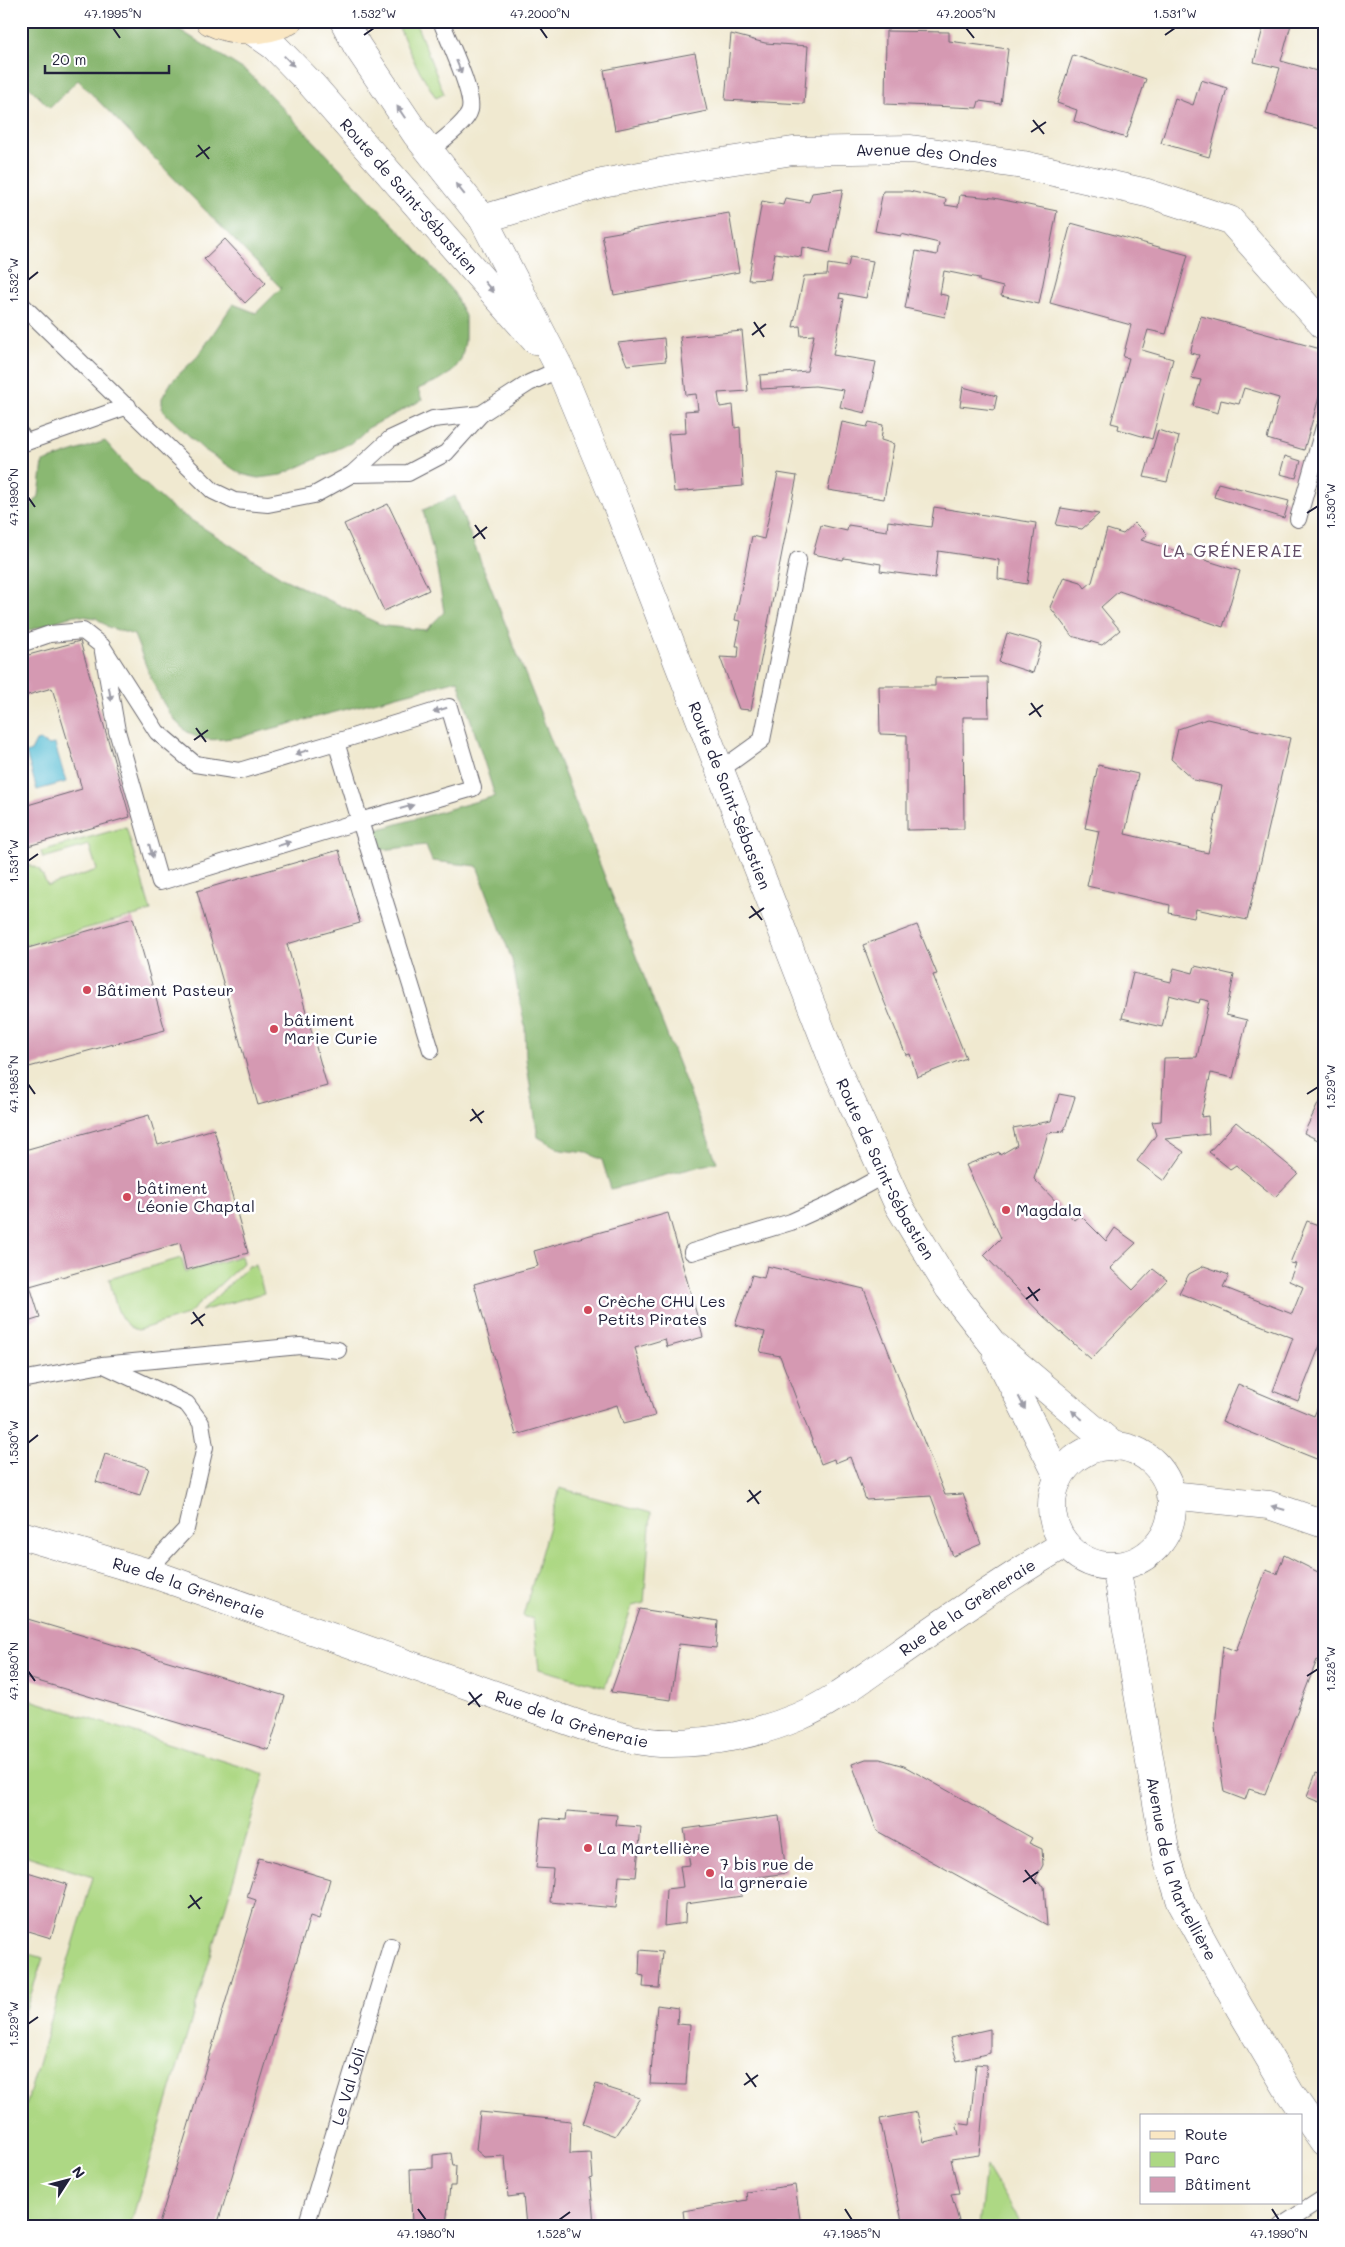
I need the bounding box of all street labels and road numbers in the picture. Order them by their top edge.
street label: Route de Saint-Sébastien [336,114,483,278]
street label: Avenue des Ondes [855,138,999,171]
street label: Route de Saint-Sébastien [684,698,776,892]
street label: Route de Saint-Sébastien [832,1075,940,1263]
street label: Rue de la Grèneraie [110,1552,268,1623]
street label: Rue de la Grèneraie [895,1554,1039,1660]
street label: Rue de la Grèneraie [492,1685,650,1752]
street label: Avenue de la Martellière [1143,1775,1222,1964]
street label: Le Val Joli [326,2045,370,2128]

